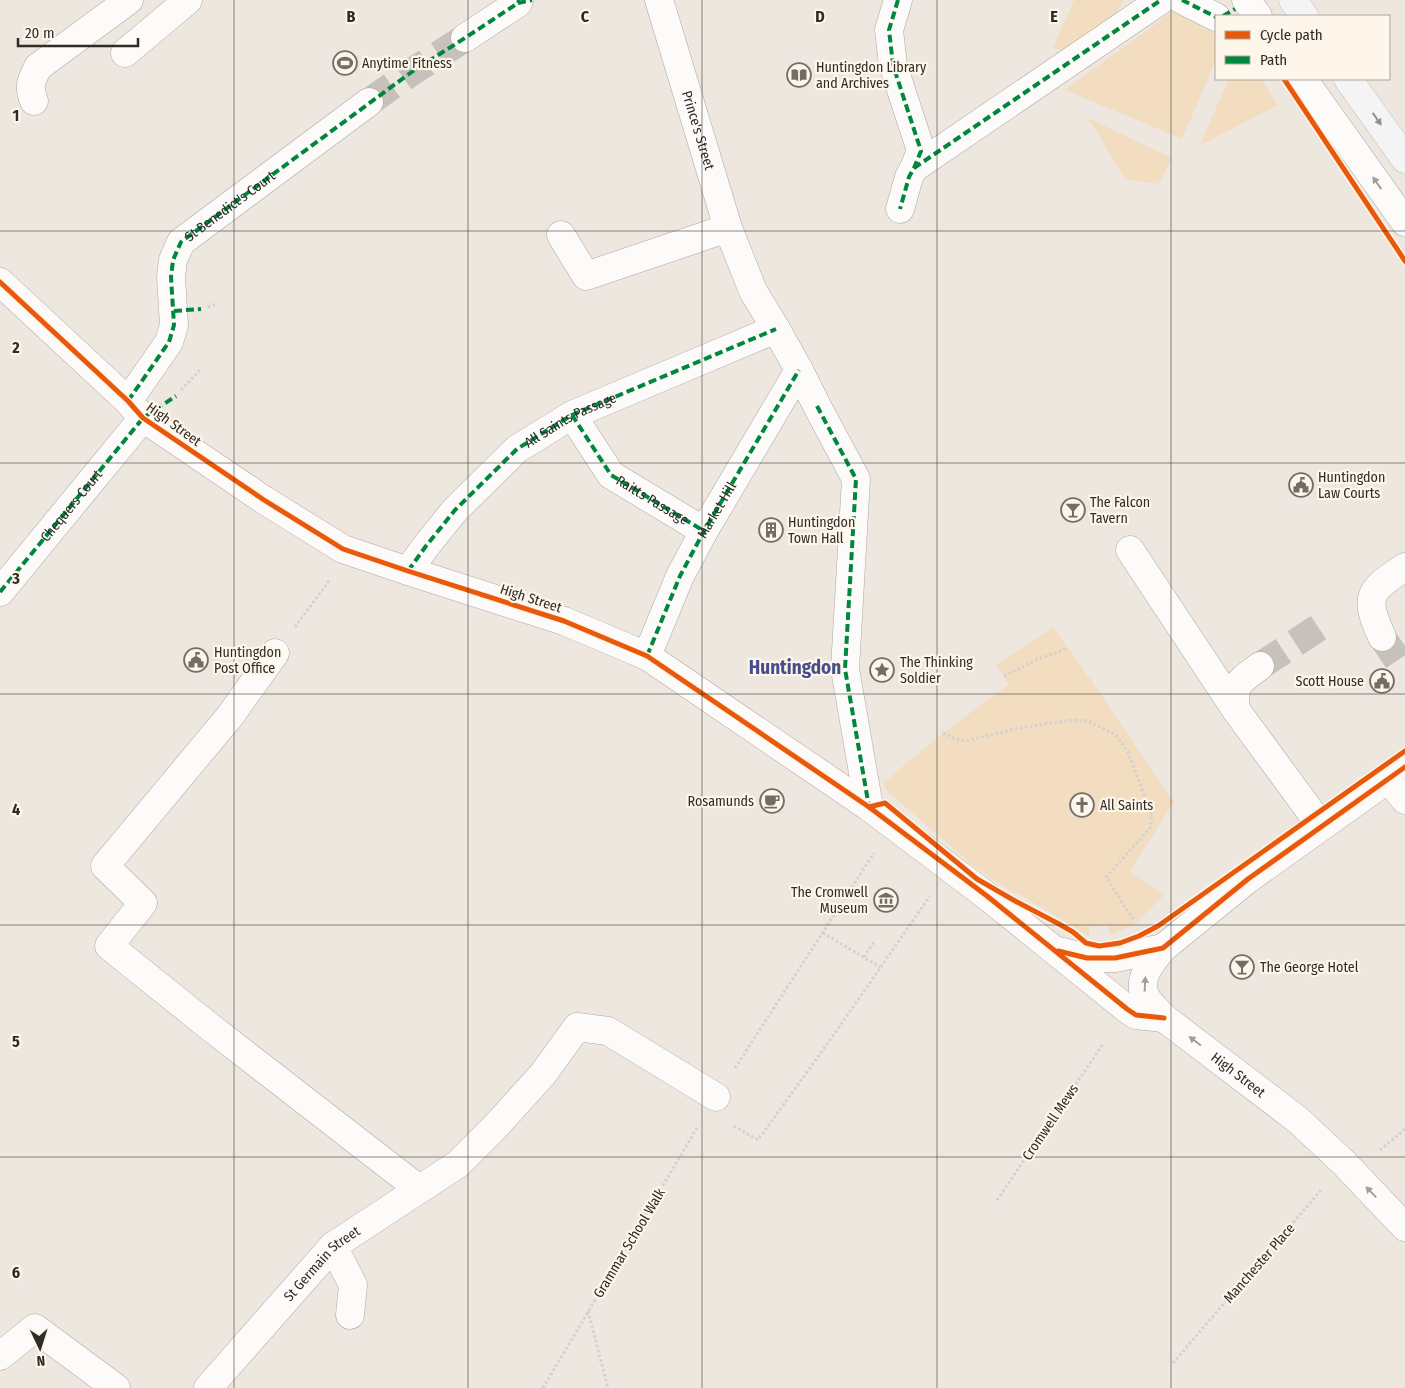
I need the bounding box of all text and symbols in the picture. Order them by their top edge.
text: B [347,7,356,26]
text: C [581,7,590,26]
text: D [815,7,825,26]
text: E [1050,7,1058,26]
scale bar [18,15,138,47]
legend [1215,15,1390,80]
text: 20 m [25,24,55,42]
text: Cycle path [1260,26,1323,44]
sports icon: Anytime Fitness [332,50,358,76]
text: Path [1260,51,1287,69]
place label: Anytime Fitness [362,55,452,72]
place label: Huntingdon Library and Archives [816,59,927,92]
library icon: Huntingdon Library and Archives [786,62,812,88]
street label: Prince's Street [678,89,718,172]
text: 1 [13,106,19,125]
one-way arrow [1372,112,1382,125]
street label: St Benedict's Court [181,167,279,245]
one-way arrow [1372,176,1382,190]
text: 2 [11,338,20,357]
street label: All Saints Passage [521,389,619,451]
street label: High Street [143,399,205,450]
street label: Chequers Court [37,466,106,545]
place label: Huntingdon Law Courts [1318,469,1385,502]
street label: Raitts Passage [613,472,692,529]
public building icon: Huntingdon Law Courts [1288,472,1314,498]
street label: Market Hill [694,479,740,541]
place label: The Falcon Tavern [1090,494,1150,527]
bar icon: The Falcon Tavern [1060,497,1086,523]
place label: Huntingdon Town Hall [788,514,855,547]
building icon: Huntingdon Town Hall [758,517,784,543]
text: 3 [11,569,20,588]
street label: High Street [498,581,564,617]
place label: Huntingdon Post Office [214,644,281,677]
public building icon: Huntingdon Post Office [183,647,209,673]
place label: The Thinking Soldier [900,654,973,687]
district label: Huntingdon [749,656,841,679]
place icon: The Thinking Soldier [869,657,895,683]
public building icon: Scott House [1369,668,1395,694]
place label: Scott House [1295,673,1364,690]
cafe icon: Rosamunds [759,788,785,814]
church icon: All Saints [1069,792,1095,818]
place label: Rosamunds [688,793,754,810]
place label: All Saints [1100,797,1153,814]
text: 4 [12,800,20,819]
place label: The Cromwell Museum [791,884,868,917]
museum icon: The Cromwell Museum [873,887,899,913]
bar icon: The George Hotel [1229,954,1255,980]
place label: The George Hotel [1260,959,1359,976]
one-way arrow [1141,976,1149,992]
text: 5 [12,1032,20,1051]
one-way arrow [1188,1036,1202,1046]
street label: High Street [1208,1049,1269,1101]
street label: Cromwell Mews [1019,1081,1082,1164]
street label: Grammar School Walk [590,1185,669,1301]
one-way arrow [1365,1186,1377,1198]
street label: Manchester Place [1220,1220,1299,1307]
street label: St Germain Street [280,1222,364,1305]
text: 6 [12,1263,20,1282]
north arrow [15,1323,65,1373]
text: N [36,1352,46,1369]

